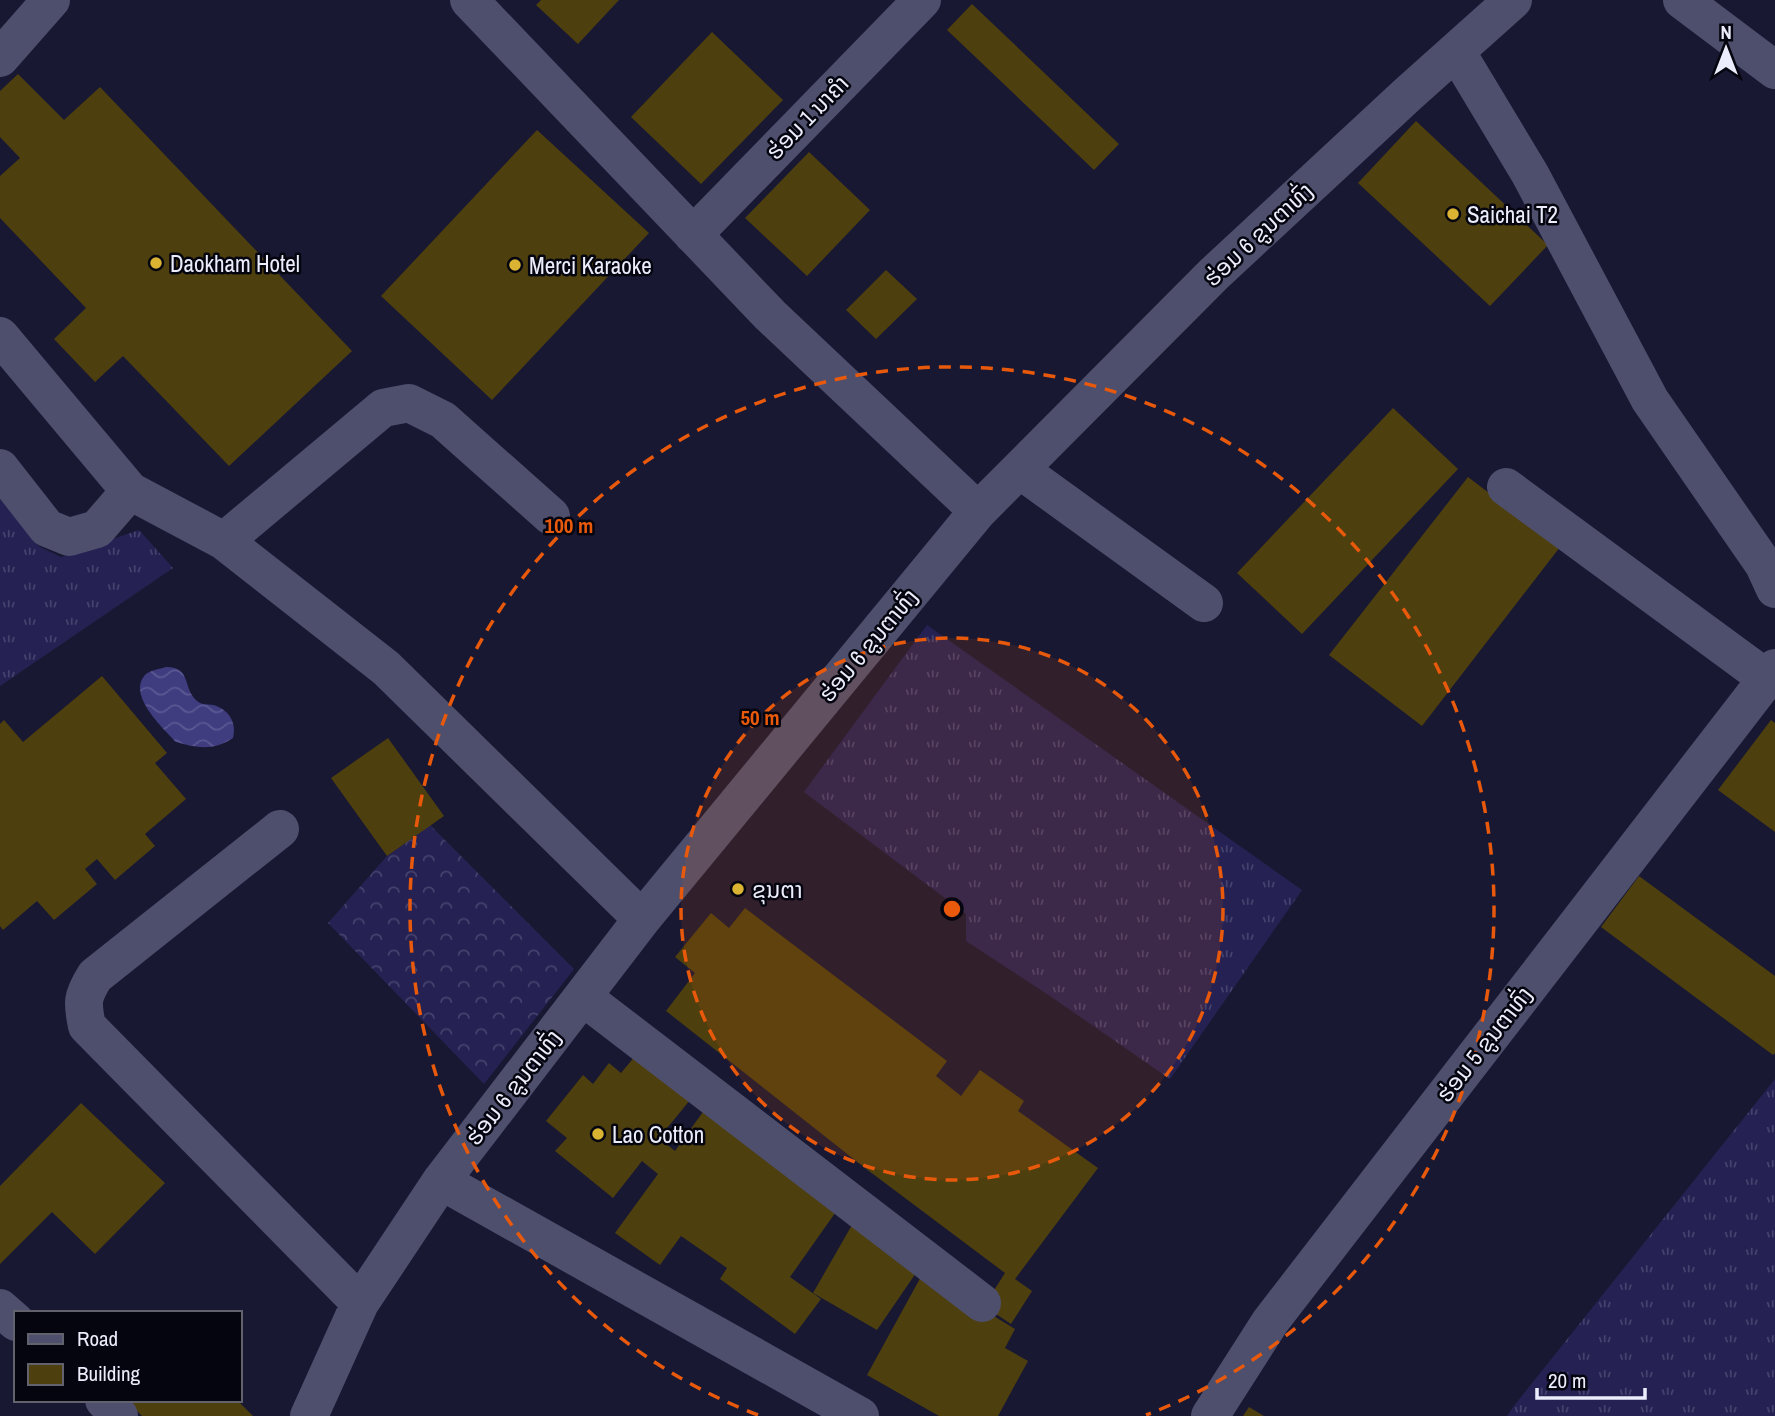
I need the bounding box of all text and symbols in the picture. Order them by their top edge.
north arrow [1691,14,1761,84]
text: N [1720,19,1732,45]
street label: ຮ່ອມ 1 ນາຄຳ [759,68,855,166]
street label: ຮ່ອມ 6 ຂູນຕາທົ່ງ [1197,175,1319,293]
place label: Saichai T2 [1467,199,1558,230]
marker: Saichai T2 [1445,206,1461,222]
place label: Daokham Hotel [170,248,300,279]
place label: Merci Karaoke [529,250,652,281]
marker: Daokham Hotel [148,255,164,271]
marker: Merci Karaoke [507,257,523,273]
text: 100 m [545,511,593,540]
street label: ຮ່ອມ 6 ຂູນຕາທົ່ງ [811,582,925,708]
text: 50 m [740,703,780,732]
place label: ຂຸນຕາ [752,874,803,905]
marker: ຂຸນຕາ [730,881,746,897]
centre of rings [940,897,964,921]
street label: ຮ່ອມ 5 ຂູນຕາທົ່ງ [1429,980,1539,1108]
street label: ຮ່ອມ 6 ຂູນຕາທົ່ງ [458,1023,568,1151]
place label: Lao Cotton [612,1119,704,1150]
marker: Lao Cotton [590,1126,606,1142]
legend [14,1311,242,1402]
text: Road [77,1324,118,1353]
scale bar [1537,1356,1646,1400]
text: Building [77,1359,141,1388]
text: 20 m [1548,1366,1586,1395]

